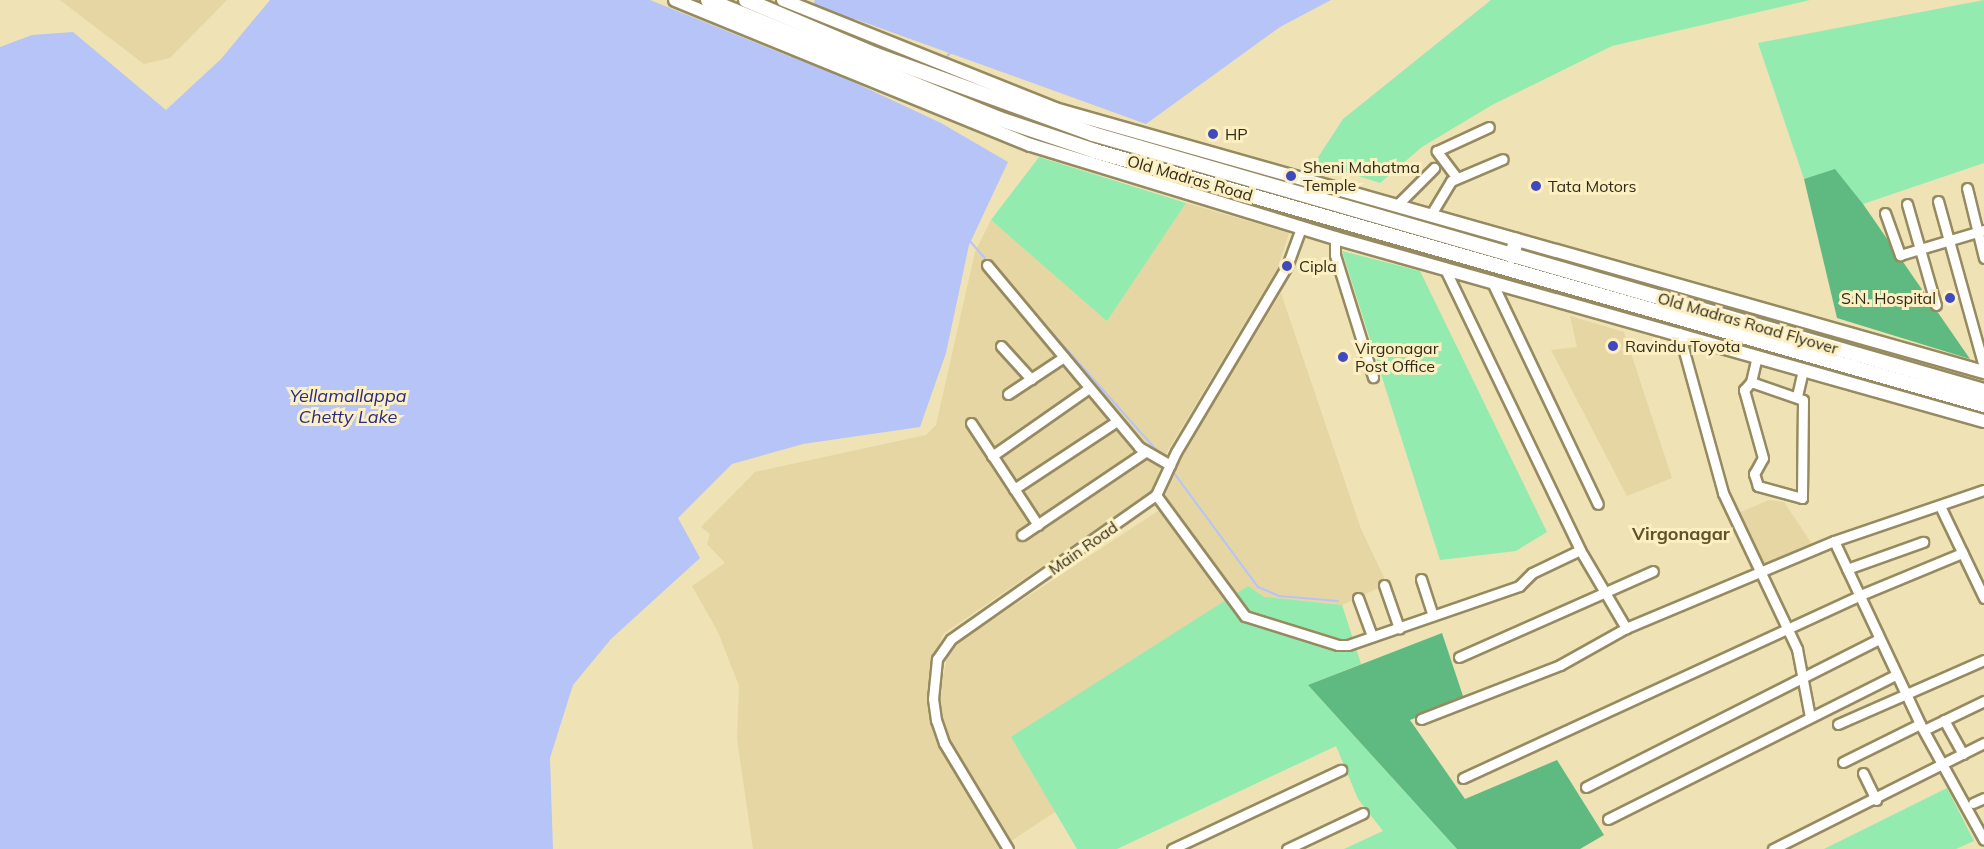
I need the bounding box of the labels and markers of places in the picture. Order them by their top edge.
place label: HP [1225,124,1248,144]
marker: HP [1206,127,1220,141]
place label: Sheni Mahatma Temple [1303,157,1420,195]
marker: Sheni Mahatma Temple [1284,169,1298,183]
place label: Tata Motors [1548,176,1637,196]
marker: Tata Motors [1529,179,1543,193]
place label: Cipla [1299,256,1337,276]
marker: Cipla [1280,259,1294,273]
place label: S.N. Hospital [1841,288,1936,308]
marker: S.N. Hospital [1941,289,1959,307]
place label: Ravindu Toyota [1625,336,1740,356]
place label: Virgonagar Post Office [1355,338,1438,376]
marker: Ravindu Toyota [1606,339,1620,353]
marker: Virgonagar Post Office [1336,350,1350,364]

